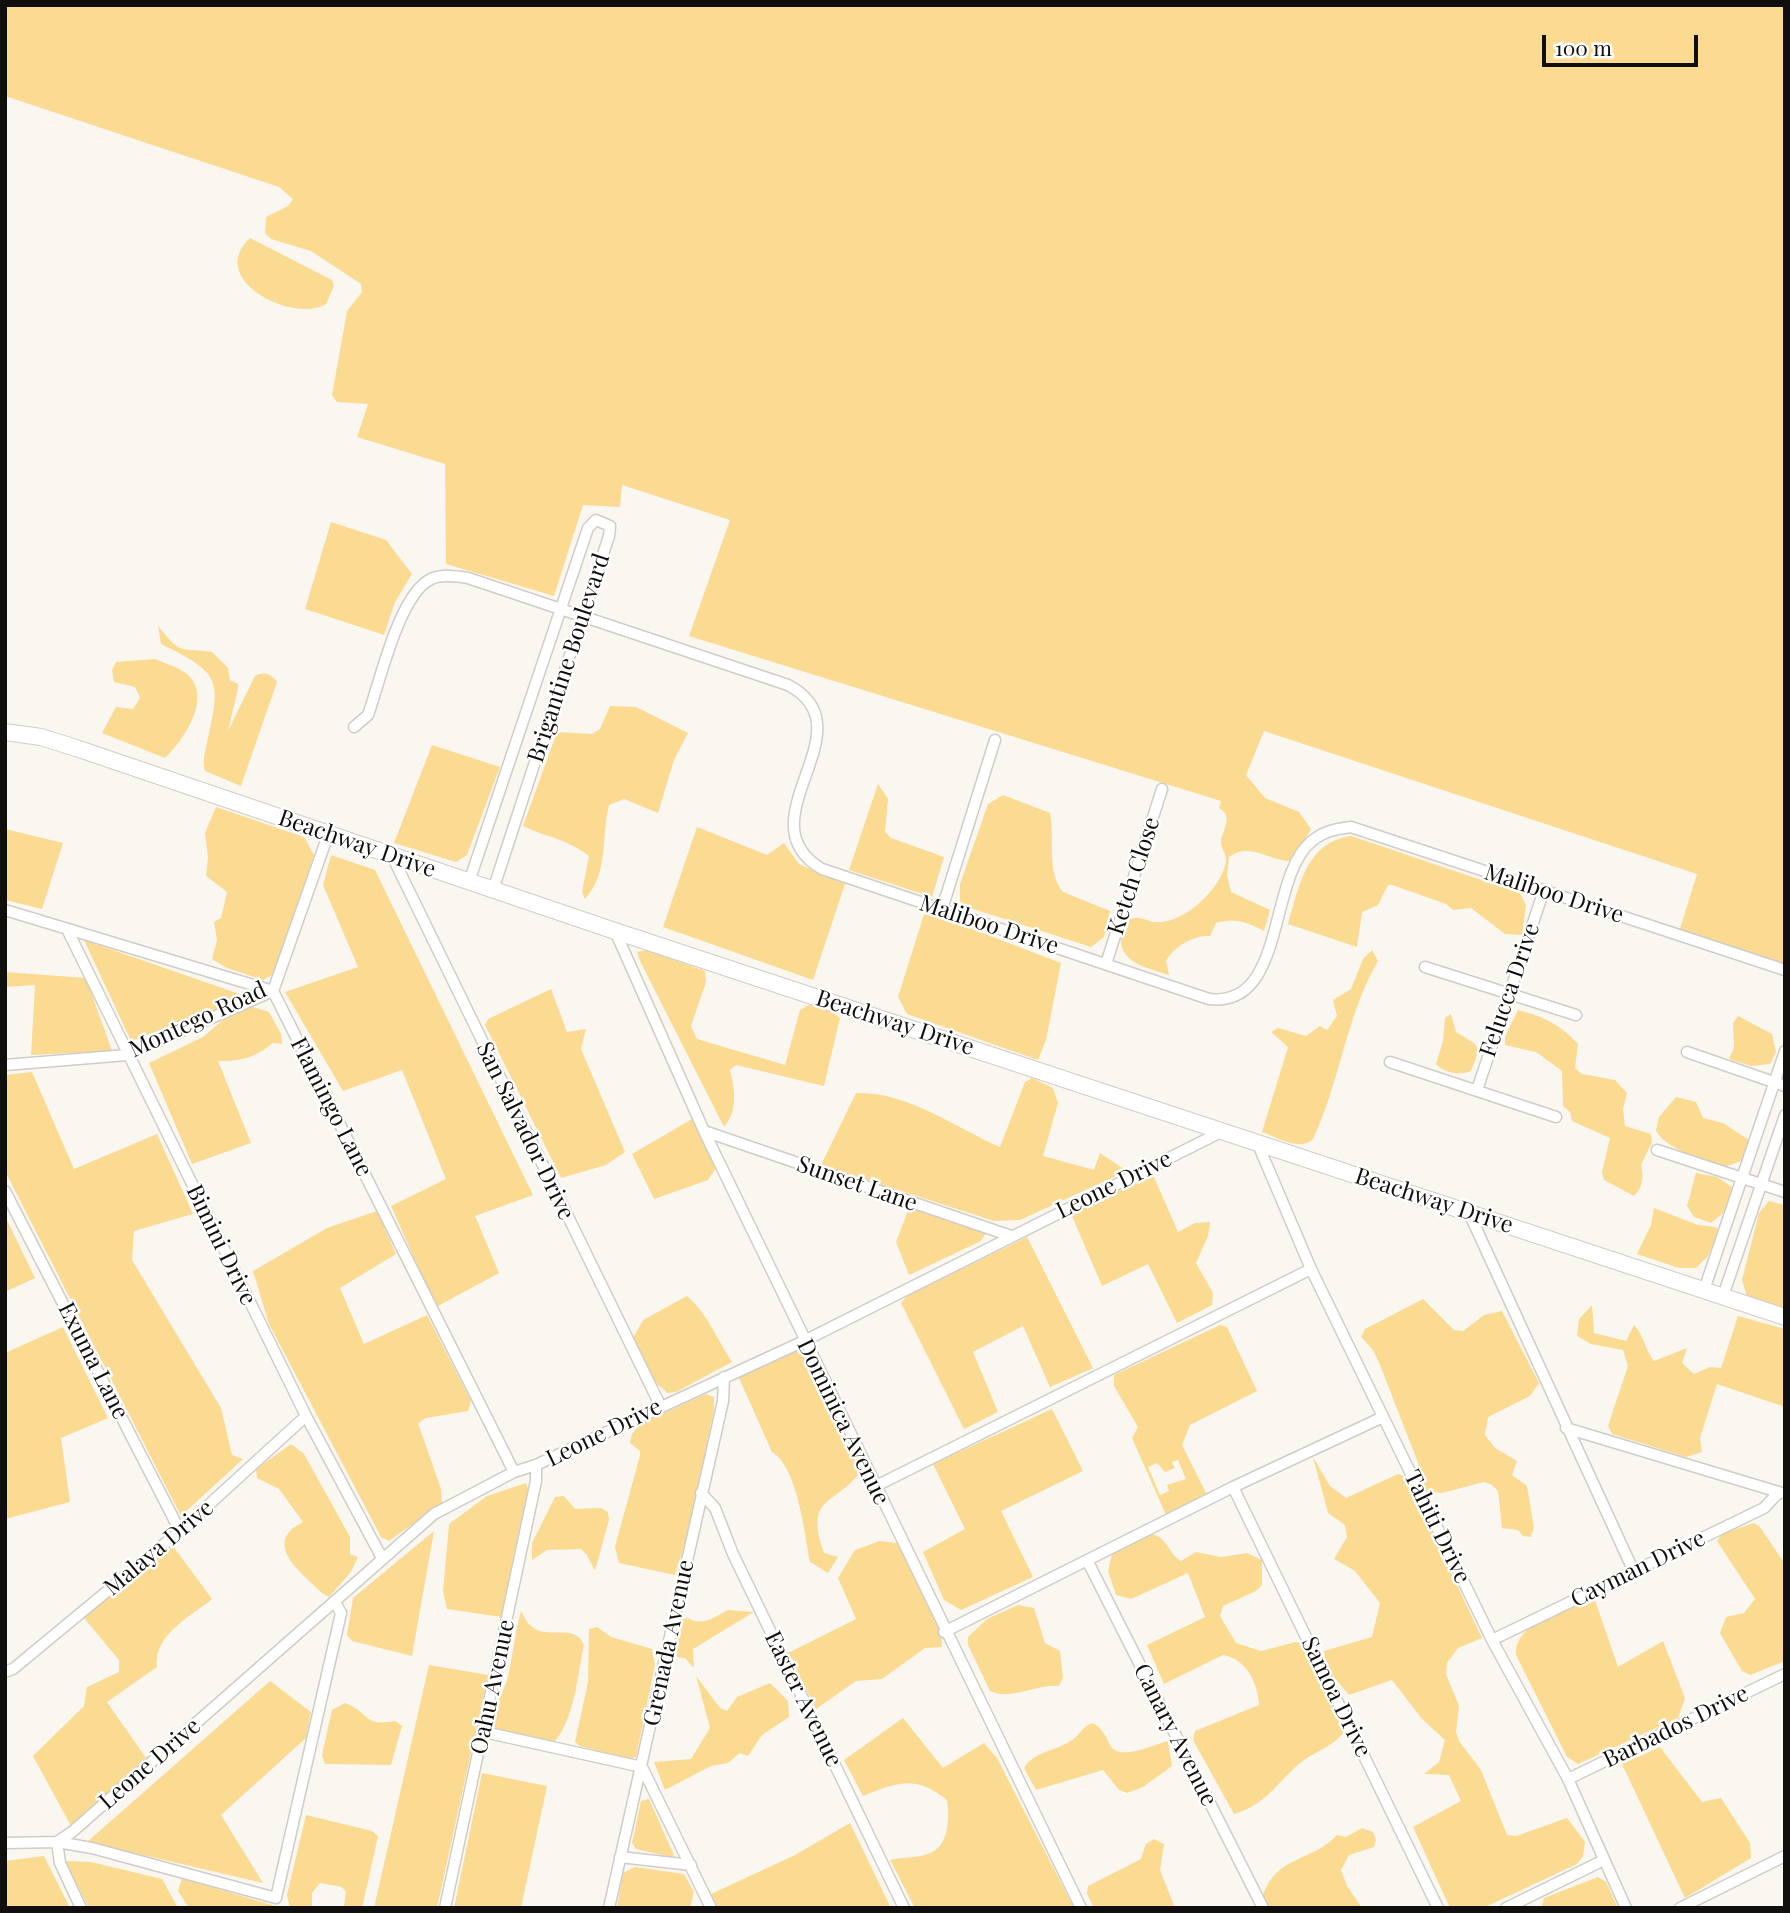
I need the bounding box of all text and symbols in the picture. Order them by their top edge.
scale bar [1545,21,1701,65]
text: 100 m [1555,33,1612,61]
street label: Brigantine Boulevard [522,550,616,766]
street label: Beachway Drive [275,804,439,884]
street label: Ketch Close [1102,814,1166,938]
street label: Maliboo Drive [1481,858,1627,930]
street label: Maliboo Drive [916,889,1062,961]
street label: Felucca Drive [1474,919,1546,1061]
street label: Montego Road [125,976,271,1064]
street label: Beachway Drive [813,984,977,1062]
street label: Flamingo Lane [284,1033,378,1181]
street label: San Salvador Drive [470,1038,580,1224]
street label: Leone Drive [1052,1145,1176,1225]
street label: Sunset Lane [793,1150,921,1218]
street label: Beachway Drive [1352,1162,1516,1240]
street label: Bimini Drive [180,1180,262,1310]
street label: Exuma Lane [52,1298,134,1424]
street label: Dominica Avenue [791,1335,895,1509]
street label: Leone Drive [542,1393,666,1473]
street label: Tahiti Drive [1398,1466,1476,1588]
street label: Malaya Drive [99,1494,219,1602]
street label: Cayman Drive [1566,1525,1710,1613]
street label: Grenada Avenue [638,1557,700,1729]
street label: Oahu Avenue [465,1617,521,1757]
street label: Easter Avenue [758,1627,848,1771]
street label: Samoa Drive [1295,1632,1377,1762]
street label: Canary Avenue [1127,1659,1223,1811]
street label: Barbados Drive [1599,1680,1753,1774]
street label: Leone Drive [94,1713,206,1815]

